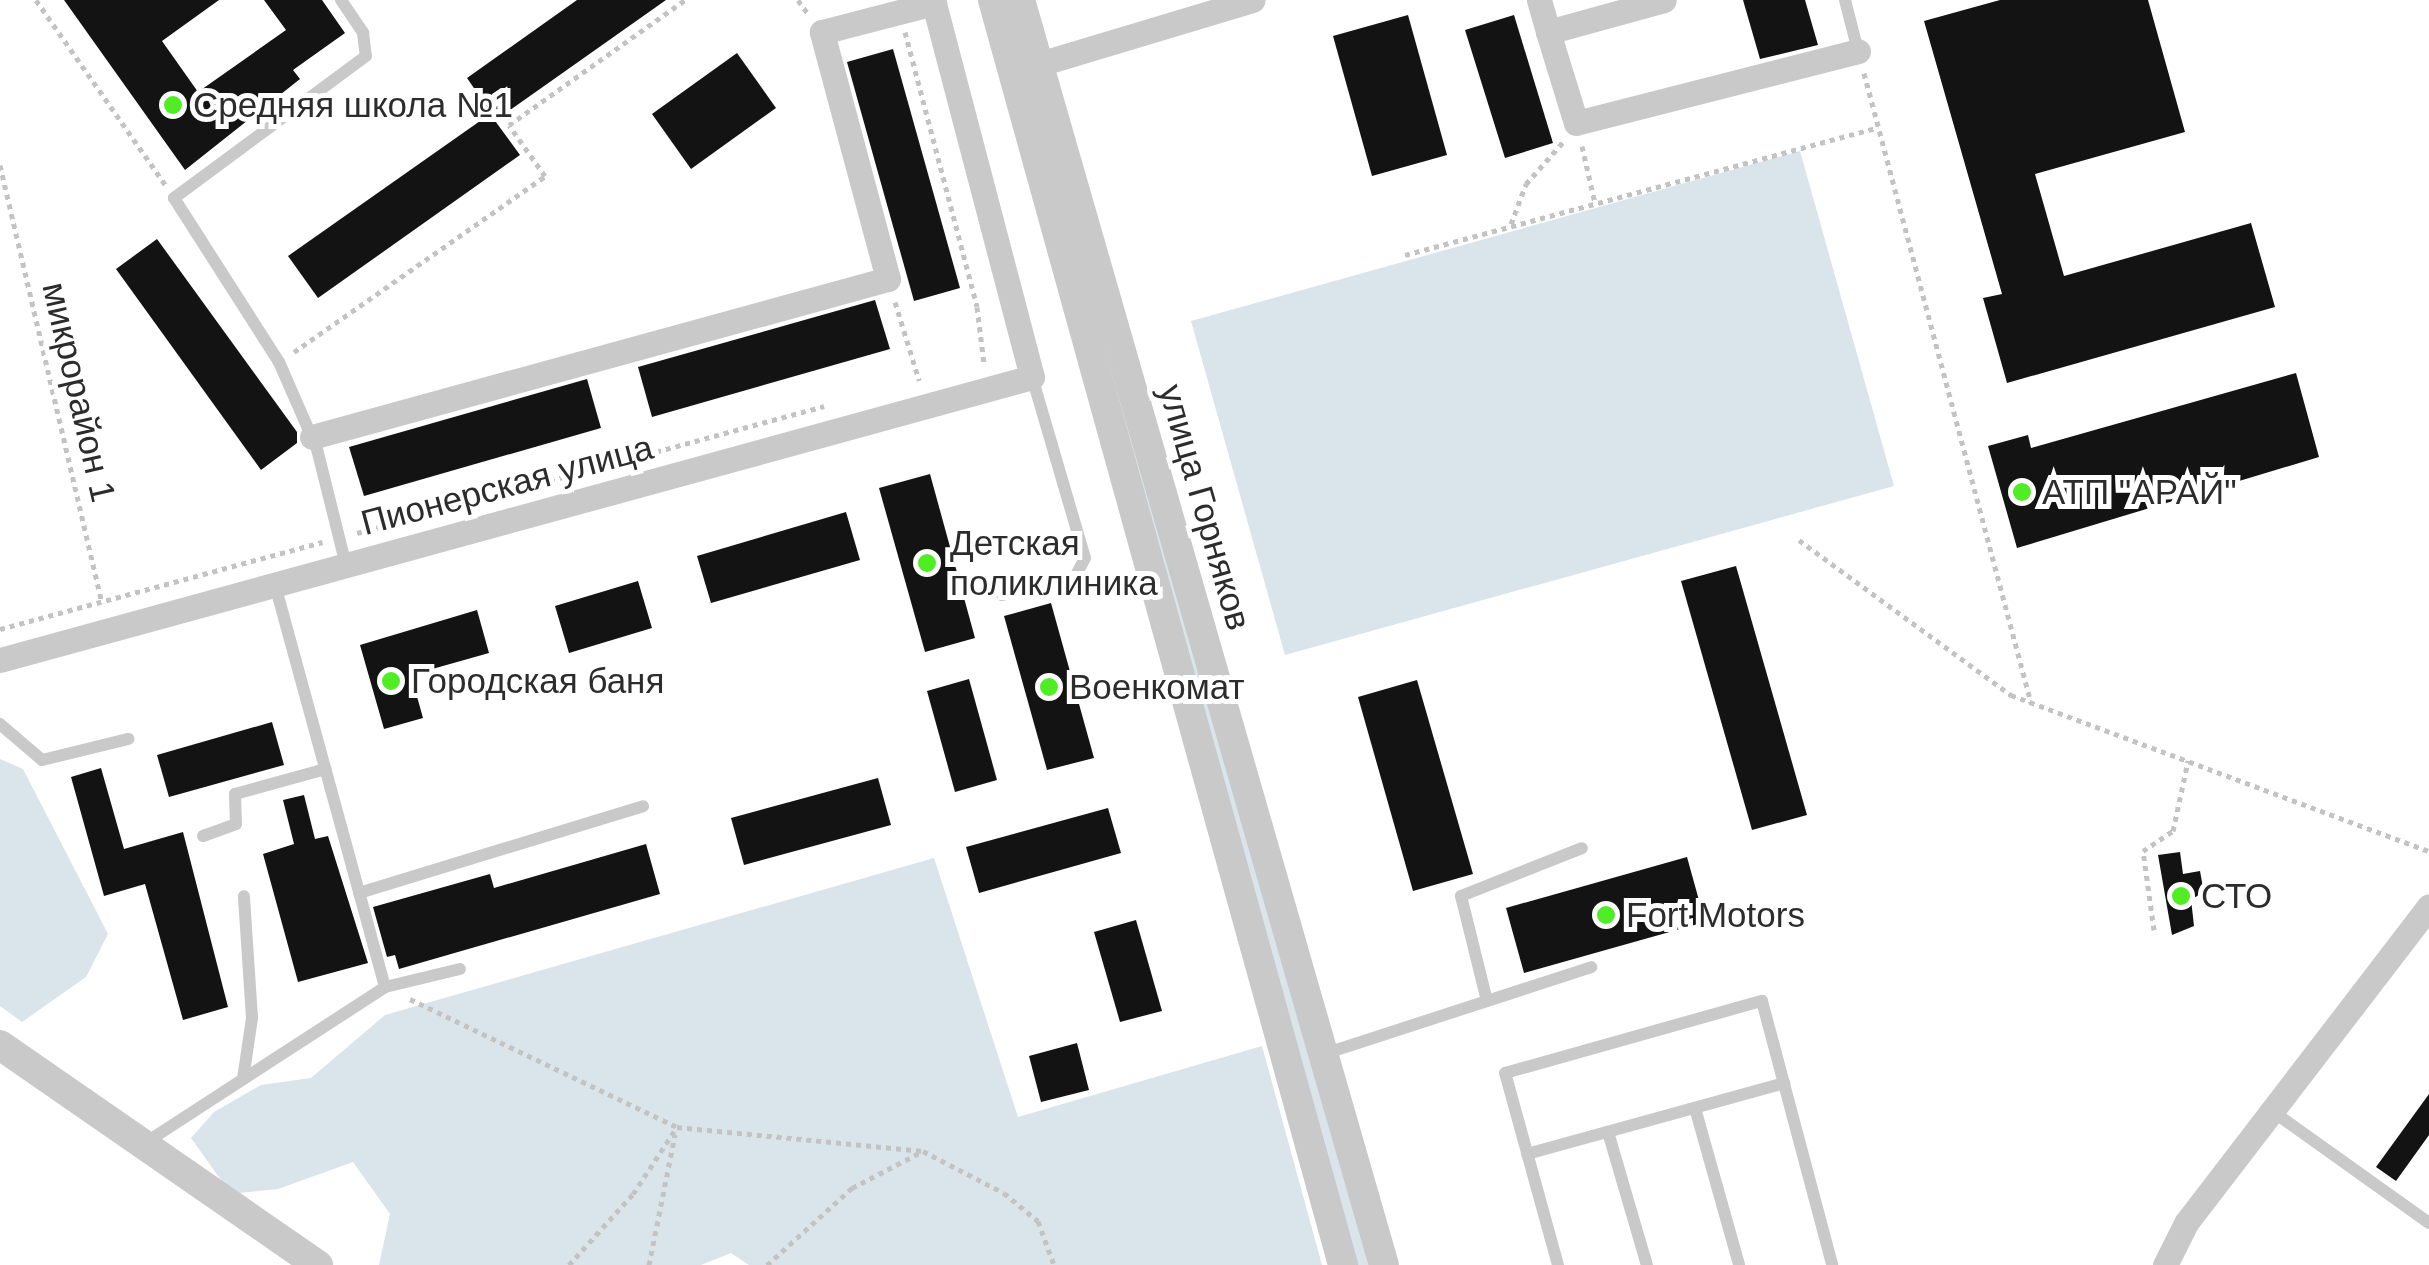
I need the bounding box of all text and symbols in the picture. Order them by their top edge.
place label: Средняя школа №1 [193,84,513,126]
marker: Средняя школа №1 [162,94,184,116]
street label: микрорайон 1 [33,278,125,506]
street label: улица Горняков [1150,379,1260,635]
street label: Пионерская улица [356,426,658,544]
place label: АТП "АРАЙ" [2042,471,2237,513]
marker: АТП "АРАЙ" [2011,481,2033,503]
place label: Детская поликлиника [950,522,1158,604]
marker: Детская поликлиника [914,550,940,576]
place label: Городская баня [411,660,664,702]
place label: Военкомат [1069,666,1245,708]
marker: Городская баня [380,670,402,692]
marker: Военкомат [1038,676,1060,698]
place label: СТО [2201,875,2272,917]
marker: СТО [2170,885,2192,907]
place label: Fort Motors [1626,894,1805,936]
marker: Fort Motors [1595,904,1617,926]

